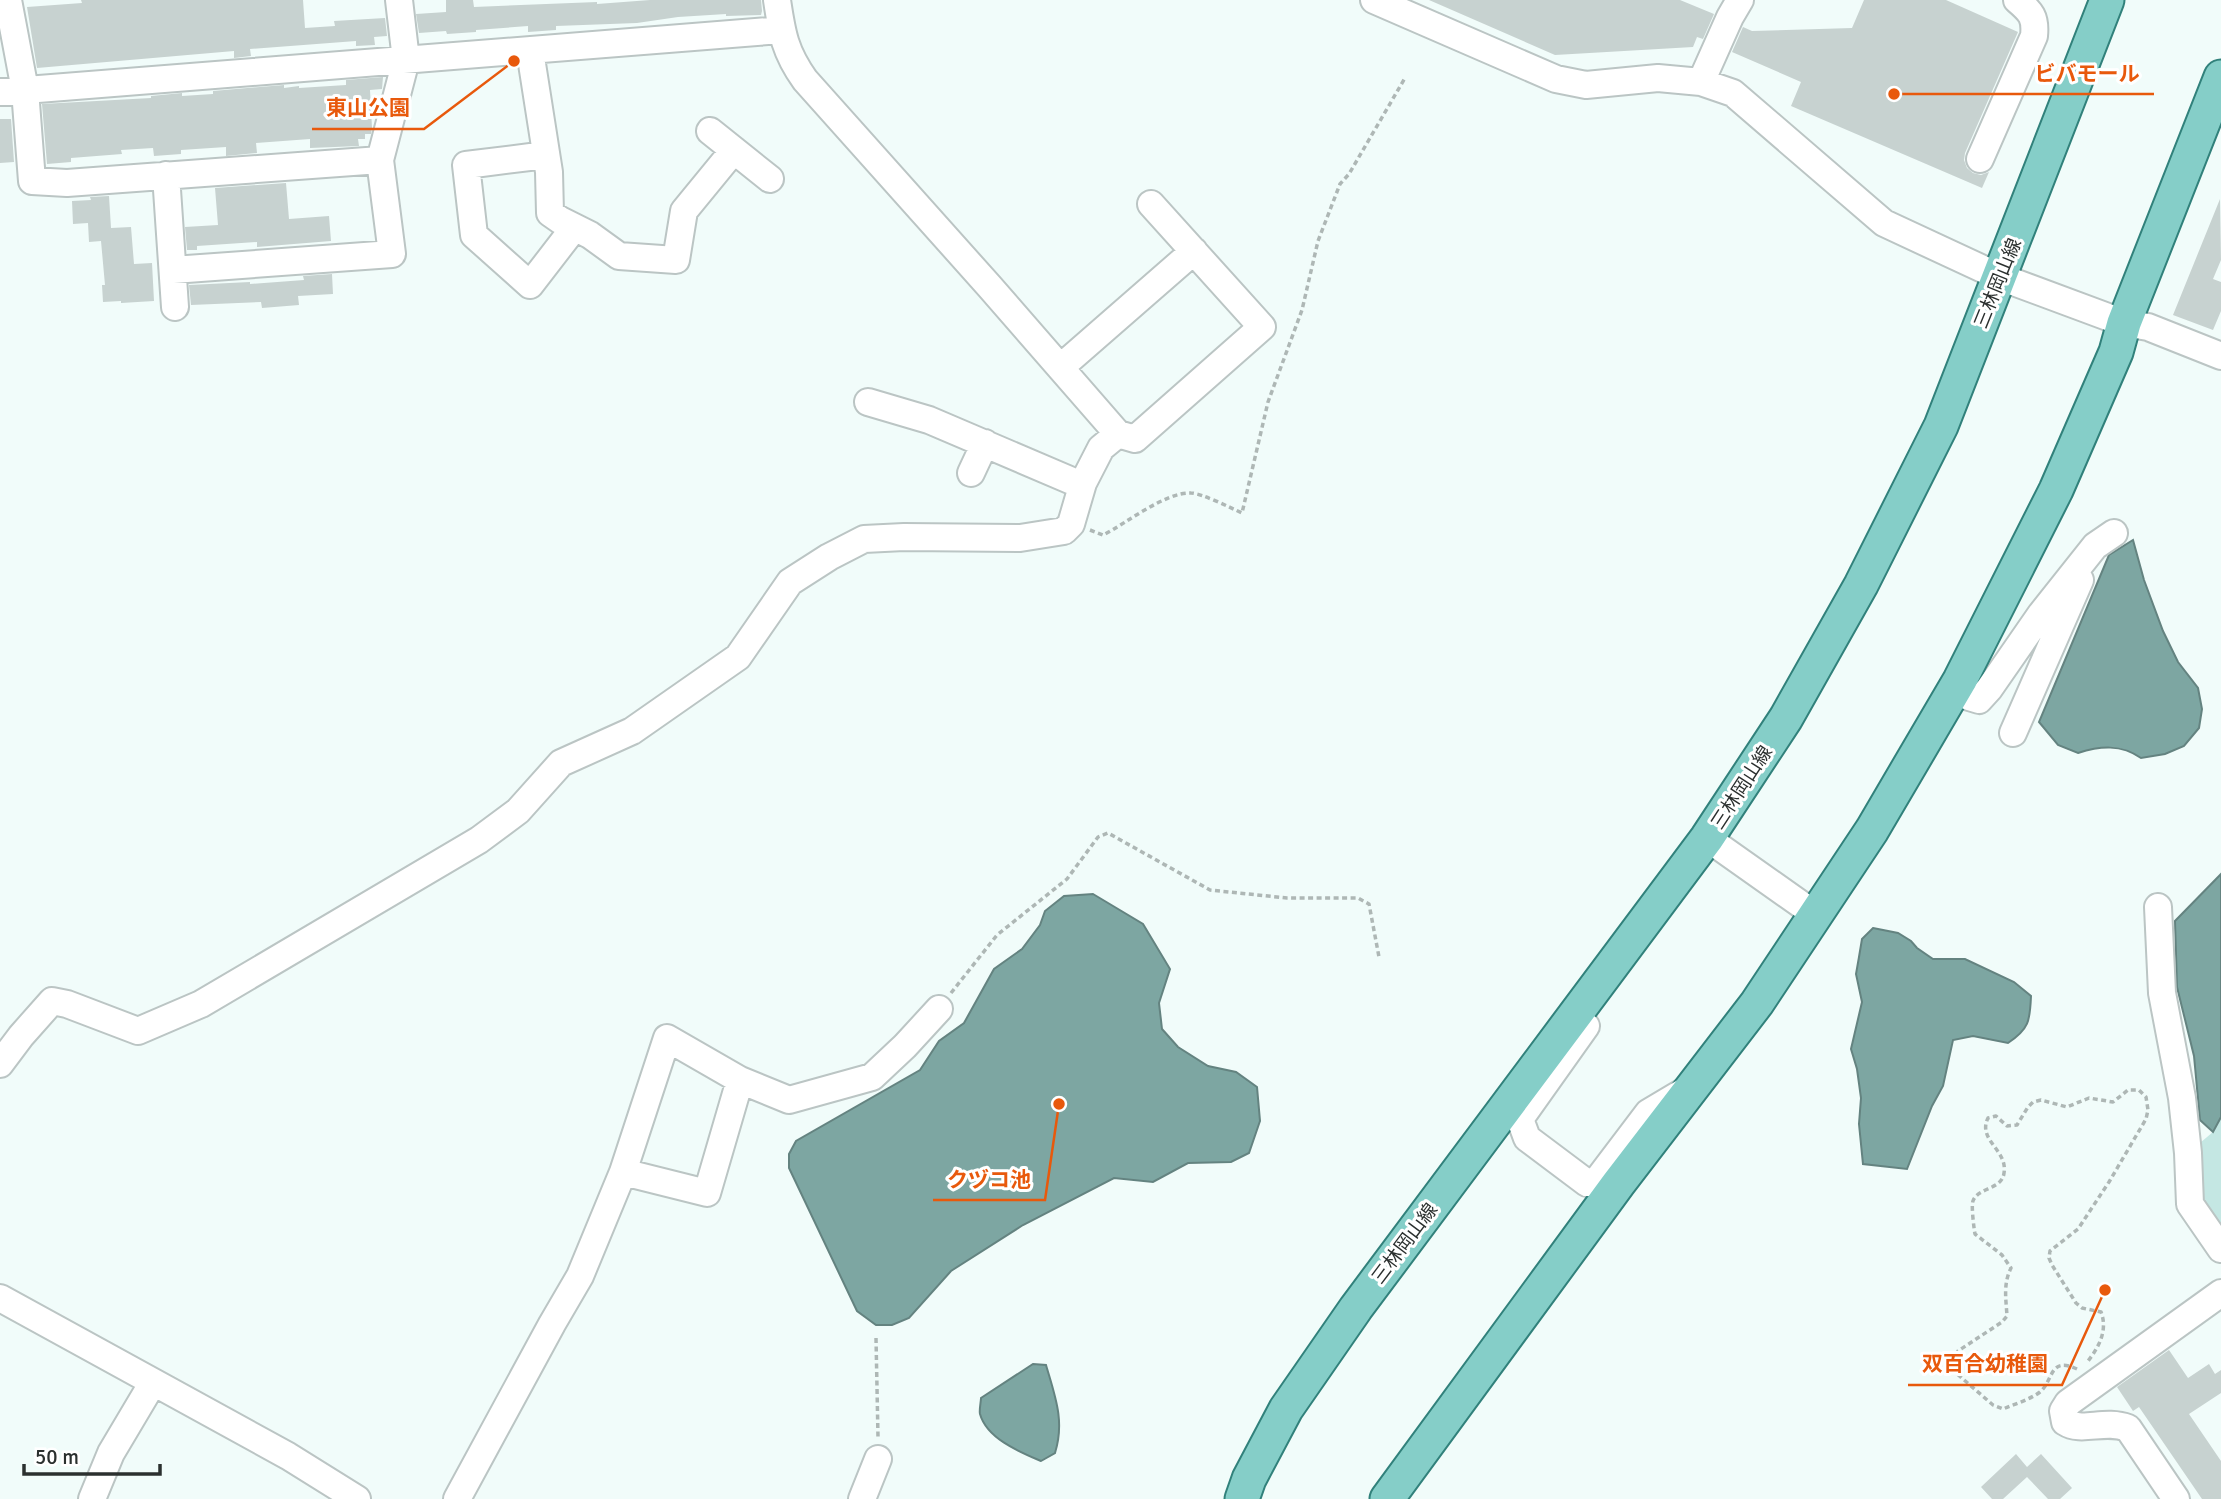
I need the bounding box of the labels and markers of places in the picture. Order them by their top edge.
callout: ビバモール [2021,52,2154,94]
callout: 東山公園 [312,87,424,129]
callout: クヅコ池 [933,1158,1045,1200]
callout: 双百合幼稚園 [1908,1343,2062,1385]

